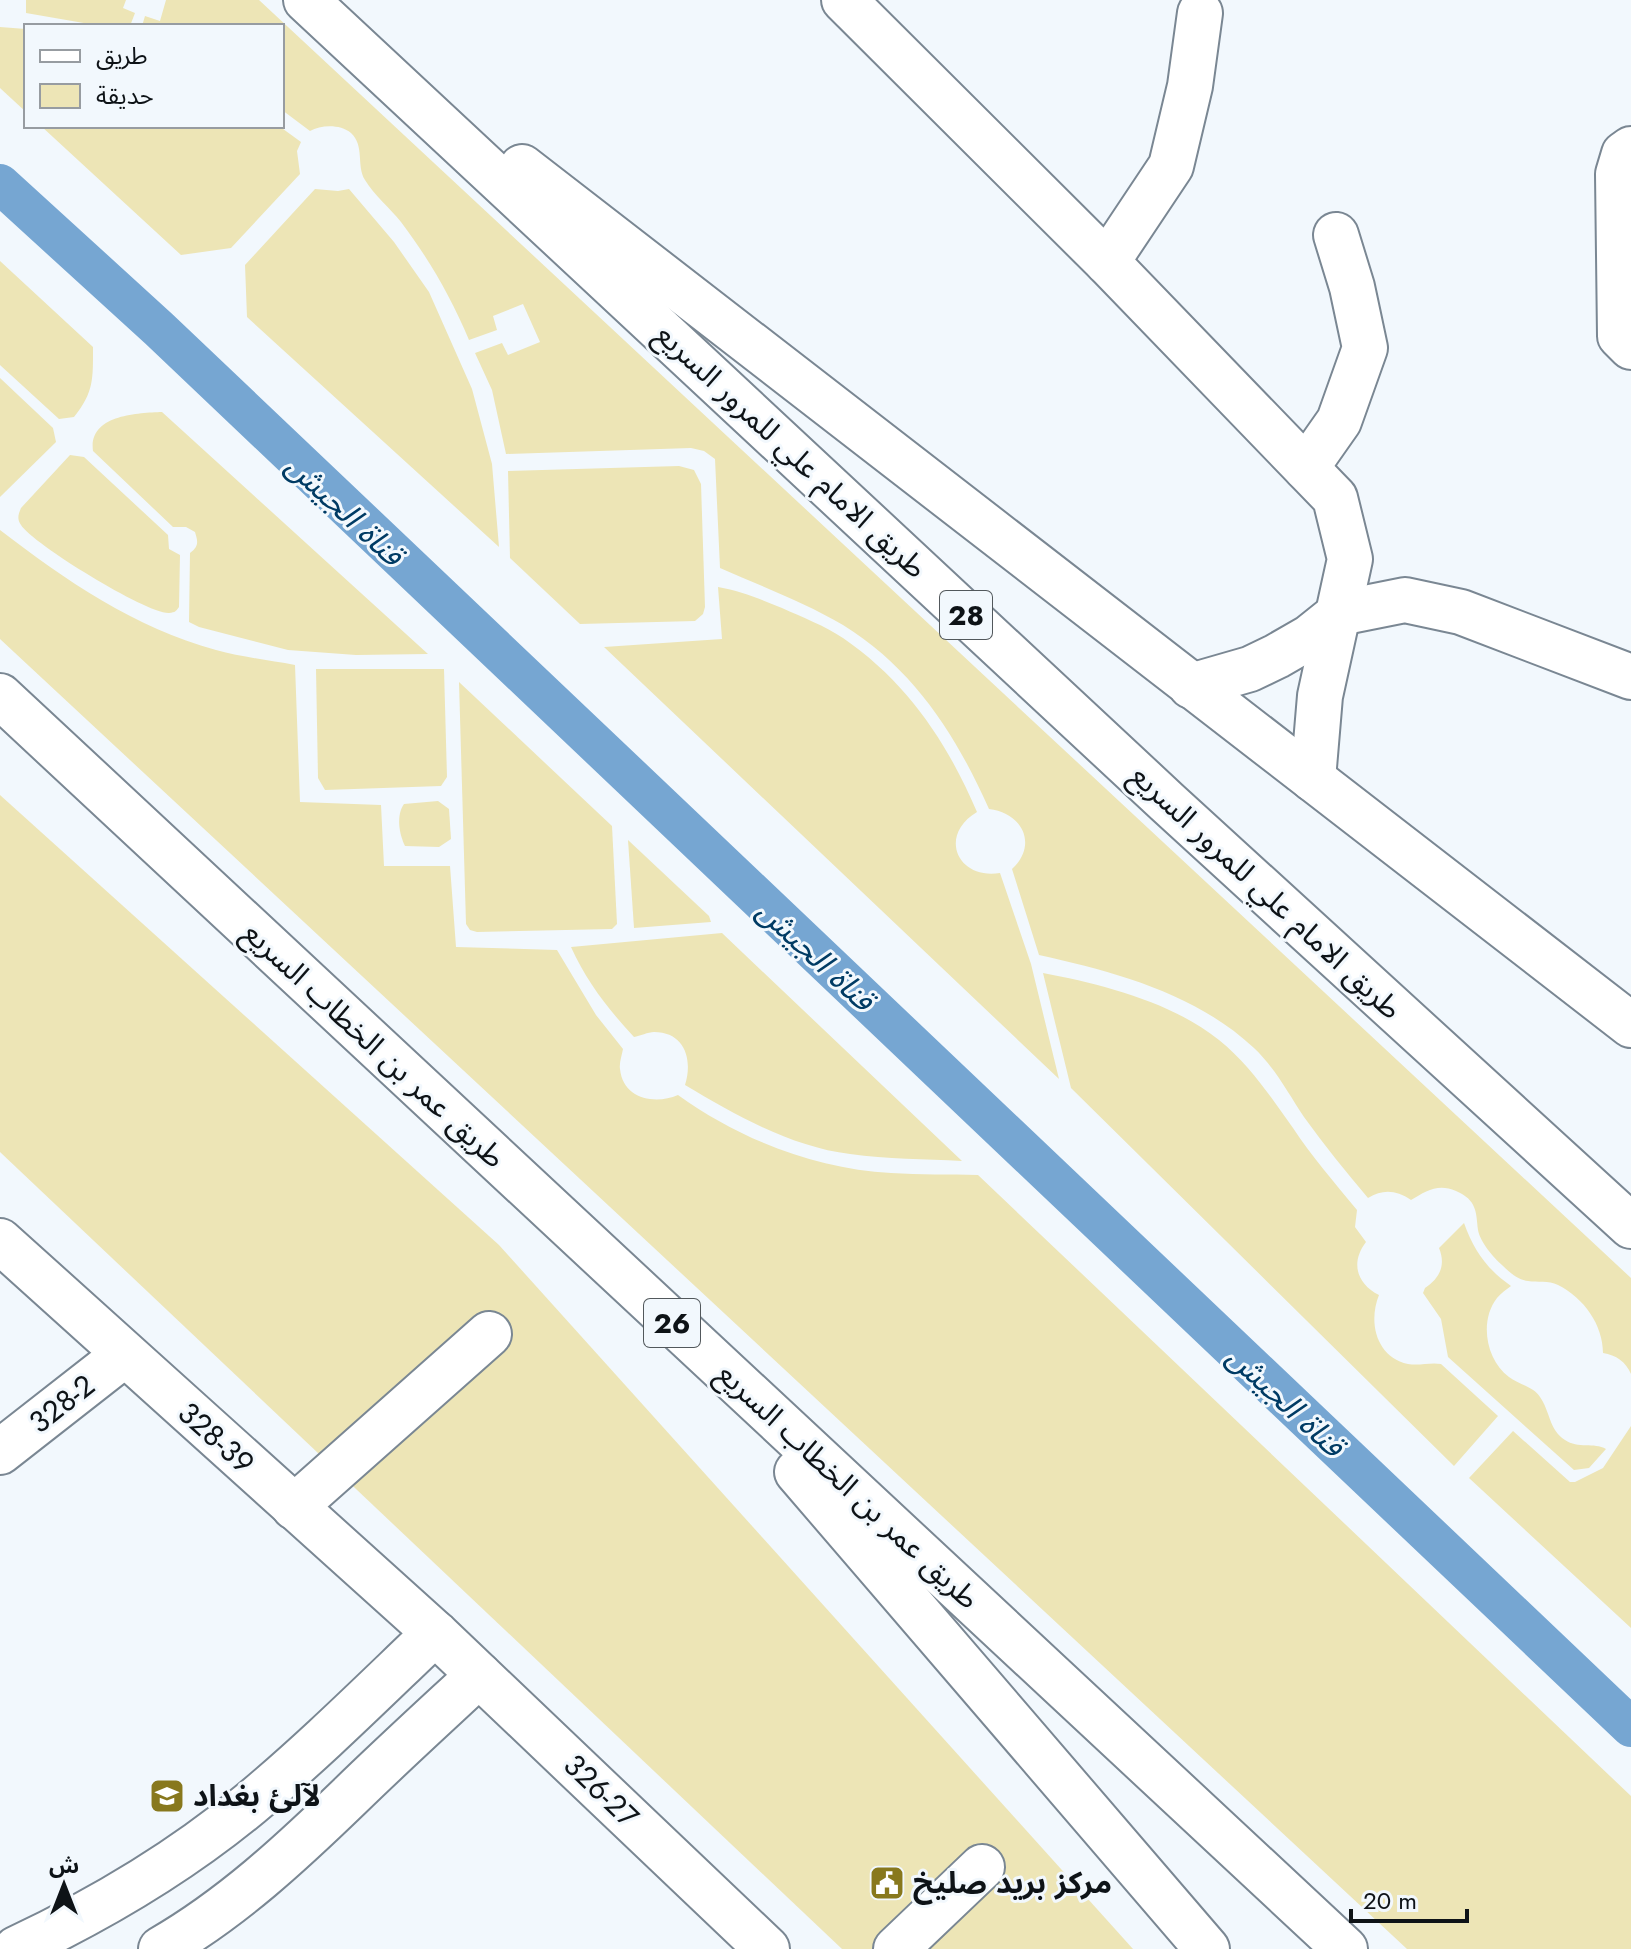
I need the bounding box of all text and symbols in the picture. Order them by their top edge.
legend [24,24,284,128]
text: طريق [96,38,148,73]
text: حديقة [96,78,154,113]
street label: طريق الامام علي للمرور السريع [645,313,937,590]
water label: قناة الجيش [276,443,416,578]
road number: 28 [940,591,992,639]
street label: طريق الامام علي للمرور السريع [1120,754,1412,1031]
water label: قناة الجيش [747,888,887,1023]
street label: طريق عمر بن الخطاب السريع [233,911,515,1179]
road number: 26 [644,1299,700,1347]
water label: قناة الجيش [1217,1334,1357,1469]
street label: طريق عمر بن الخطاب السريع [707,1352,989,1620]
street label: 328-2 [20,1364,104,1443]
street label: 328-39 [169,1392,264,1484]
street label: 326-27 [554,1744,649,1837]
place label: لآلئ بغداد [193,1774,321,1817]
school or university icon: لآلئ بغداد [148,1777,186,1815]
north arrow [24,1845,104,1925]
text: ش [49,1849,79,1881]
place label: مركز بريد صليخ [913,1861,1112,1905]
public building icon: مركز بريد صليخ [868,1864,906,1902]
scale bar [1351,1873,1467,1923]
text: 20 m [1363,1883,1417,1918]

